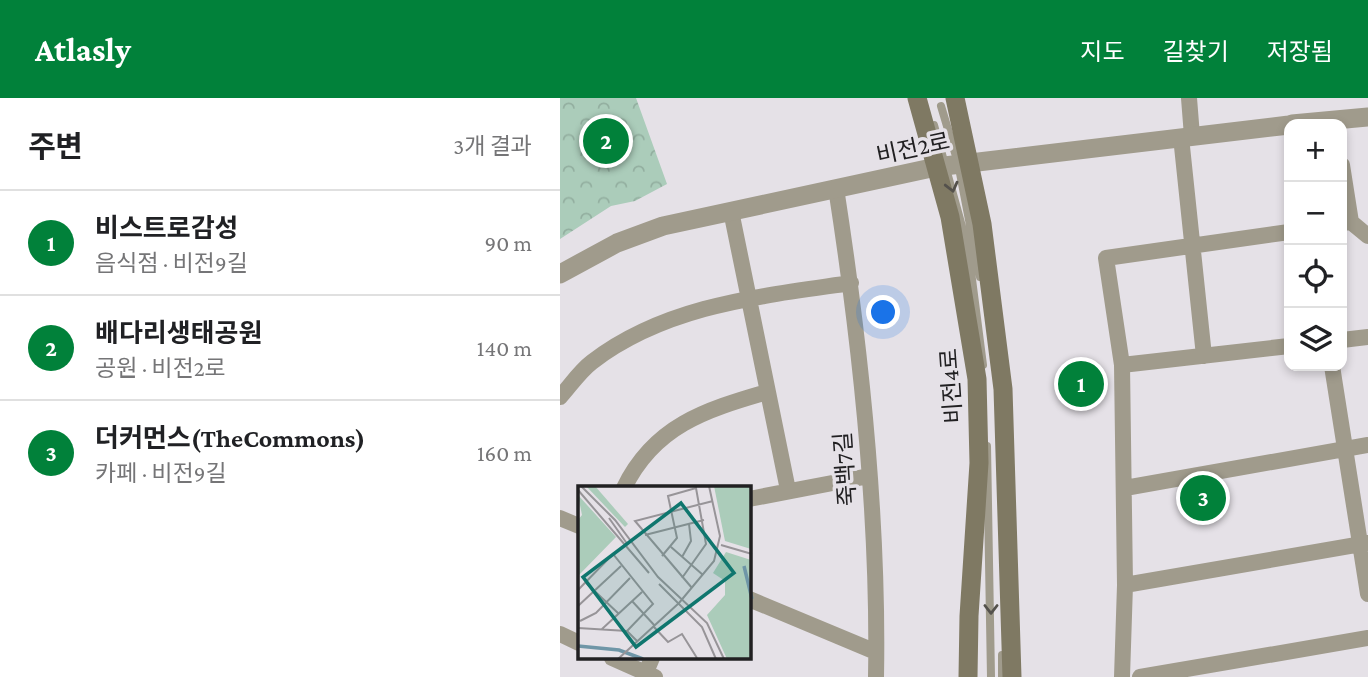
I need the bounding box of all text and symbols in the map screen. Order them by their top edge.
text: Atlasly [35,31,131,68]
text: 지도 [1080,38,1125,65]
text: 길찾기 [1163,38,1229,65]
text: 저장됨 [1267,38,1333,65]
pin: 2 [583,115,629,167]
map controls [1284,119,1347,371]
button: + [1284,119,1347,182]
street label: 비전2로 [874,128,952,168]
text: 주변 [28,130,83,163]
text: 3개 결과 [453,133,532,159]
one-way arrow [944,181,958,193]
button: − [1284,182,1347,245]
text: 비스트로감성 [95,214,239,243]
text: 1 [47,230,55,256]
text: 90 m [485,230,532,256]
button: locate [1284,245,1347,308]
text: 음식점 · 비전9길 [95,250,248,276]
your location [866,295,900,329]
button: layers [1284,308,1347,371]
text: 배다리생태공원 [95,319,262,348]
text: 2 [45,335,57,361]
text: 140 m [477,335,532,361]
street label: 비전4로 [935,348,967,424]
text: 공원 · 비전2로 [95,355,226,381]
pin: 1 [1058,358,1104,410]
text: 더커먼스(TheCommons) [95,424,365,453]
street label: 죽백7길 [829,431,861,507]
text: 3 [45,440,57,466]
text: 160 m [477,440,532,466]
text: 카페 · 비전9길 [95,460,227,486]
pin: 3 [1180,472,1226,524]
inset map [578,486,751,660]
one-way arrow [983,605,999,615]

